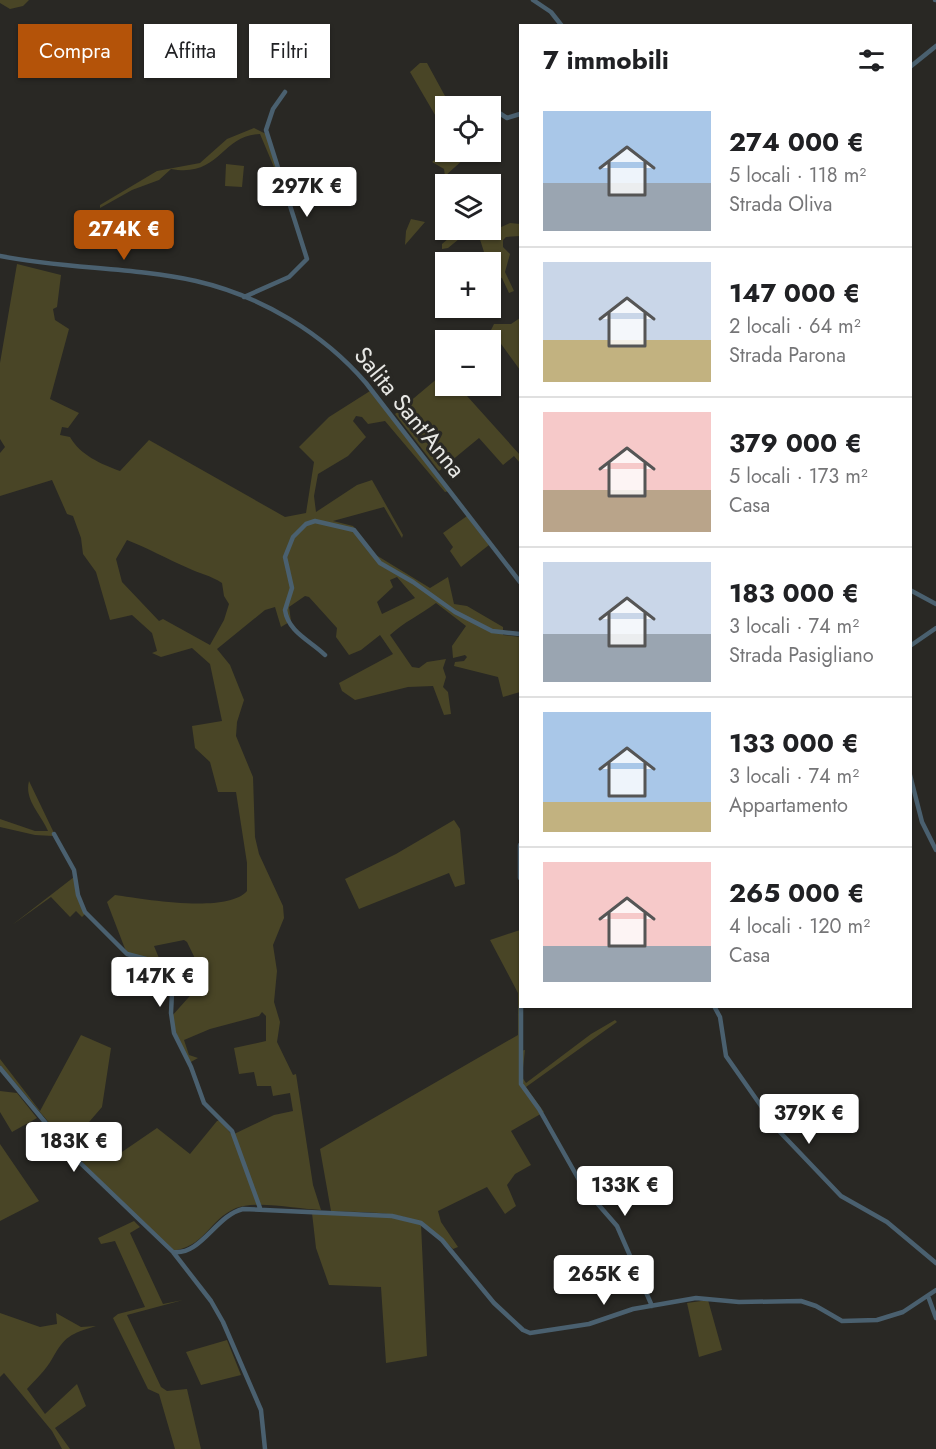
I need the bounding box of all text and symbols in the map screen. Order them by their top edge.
chip: Compra [18,24,132,78]
chip: Affitta [144,24,237,78]
chip: Filtri [249,24,330,78]
text: 7 immobili [543,41,669,79]
icon: filters [855,44,888,77]
map controls [435,96,501,396]
button: locate [435,96,501,162]
text: 274 000 € [729,123,864,161]
icon: home [591,135,663,207]
text: 5 locali · 118 m² [729,161,866,190]
pin: 297K € [258,167,356,218]
text: 297K € [271,172,343,201]
button: layers [435,174,501,240]
text: Strada Oliva [729,190,832,219]
pin: 274K € [75,210,173,261]
text: 274K € [88,215,160,244]
button: + [435,252,501,318]
text: 147 000 € [729,274,860,312]
icon: home [591,286,663,358]
text: 2 locali · 64 m² [729,312,861,341]
button: − [435,330,501,396]
street label: Salita Sant'Anna [346,339,474,485]
text: Strada Parona [729,341,846,370]
text: 379 000 € [729,424,862,462]
icon: home [591,436,663,508]
text: 5 locali · 173 m² [729,462,868,491]
text: Casa [729,491,770,520]
text: 183 000 € [729,574,859,612]
icon: home [591,586,663,658]
text: 3 locali · 74 m² [729,612,859,641]
text: Strada Pasigliano [729,641,874,670]
text: 133 000 € [729,724,859,762]
icon: home [591,736,663,808]
text: 3 locali · 74 m² [729,762,859,791]
text: Appartamento [729,791,848,820]
text: 265 000 € [729,874,865,912]
icon: home [591,886,663,958]
text: 4 locali · 120 m² [729,912,870,941]
text: Casa [729,941,770,970]
pin: 147K € [111,957,209,1008]
text: 147K € [125,962,195,991]
pin: 379K € [760,1094,858,1145]
text: 379K € [774,1099,844,1128]
pin: 183K € [25,1122,123,1173]
text: 183K € [40,1127,108,1156]
pin: 133K € [576,1166,674,1217]
text: 133K € [591,1171,659,1200]
pin: 265K € [555,1255,653,1306]
text: 265K € [568,1260,640,1289]

